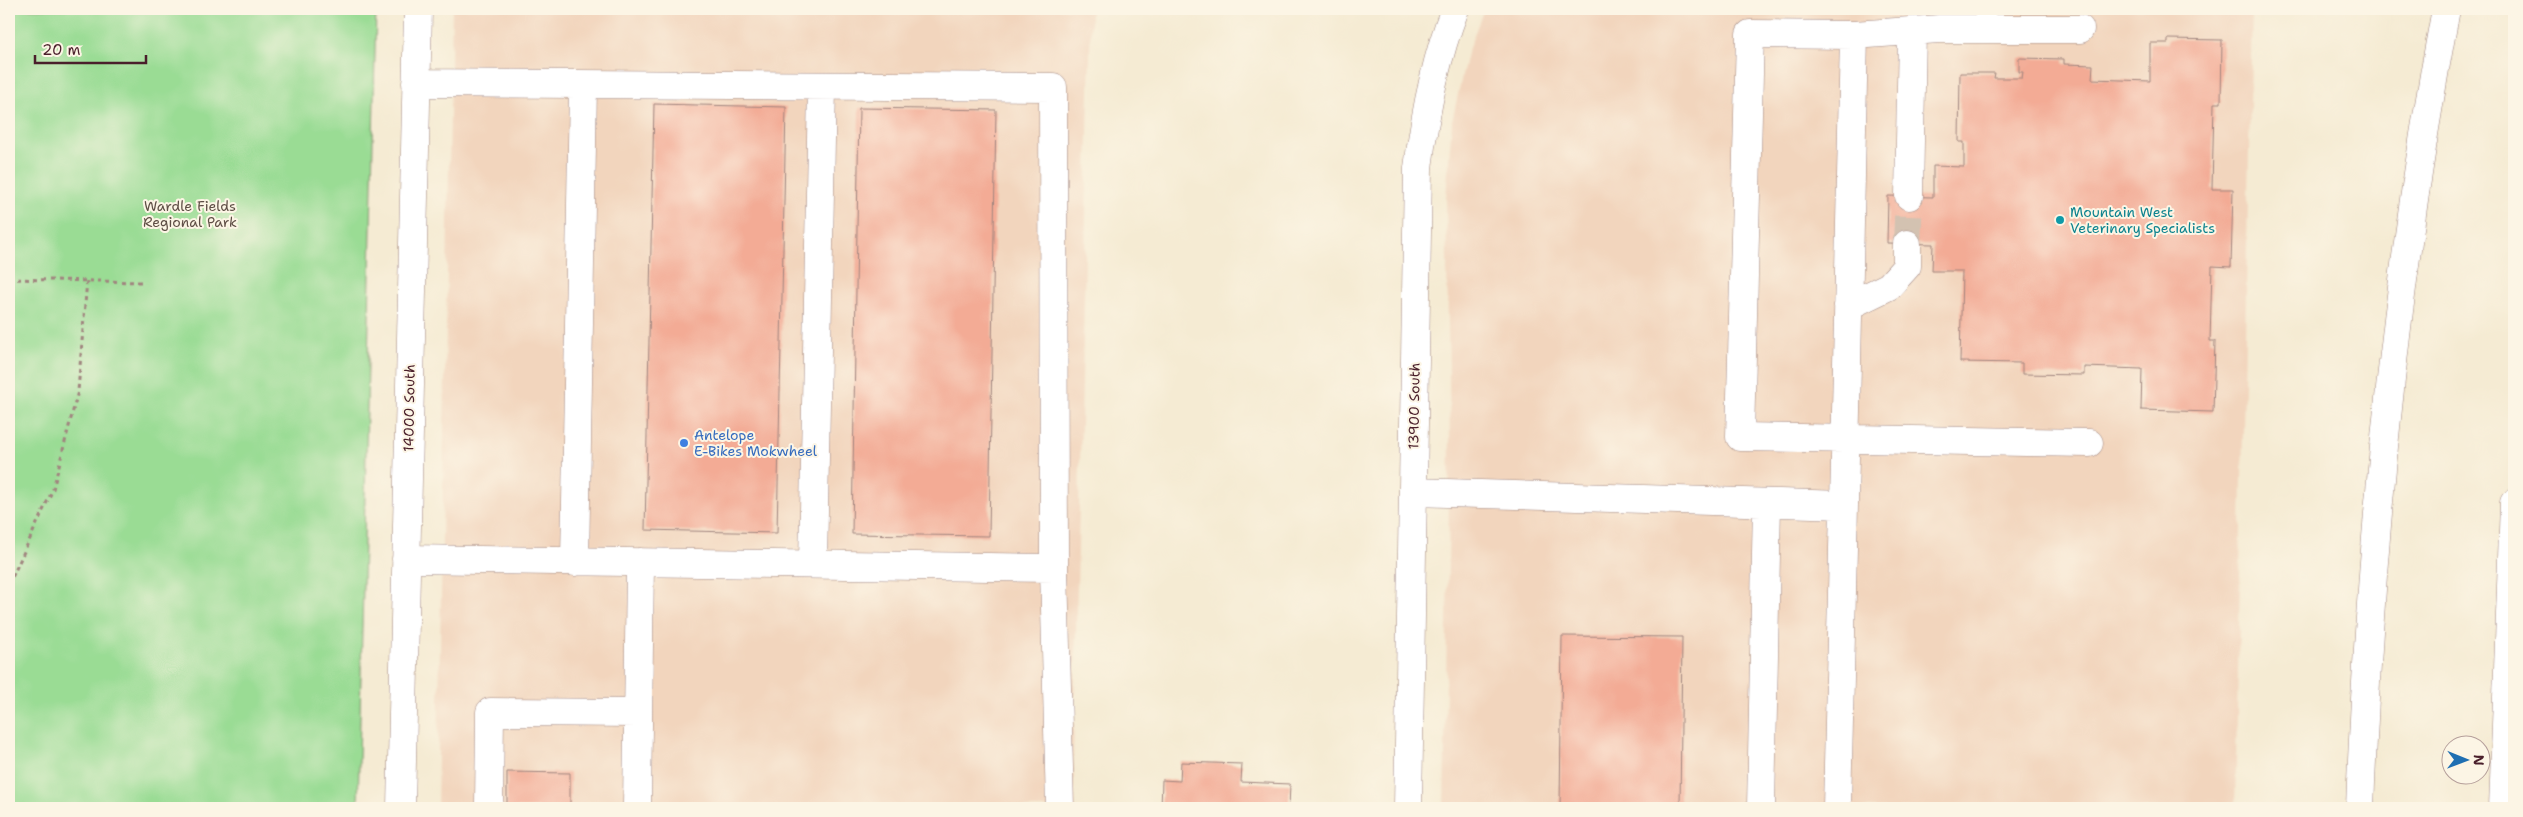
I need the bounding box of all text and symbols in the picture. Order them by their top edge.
scale bar [35,32,146,64]
text: 20 m [42,40,81,60]
park label: Wardle Fields Regional Park [143,197,237,231]
place label: Mountain West Veterinary Specialists [2070,203,2215,237]
marker: Mountain West Veterinary Specialists [2054,214,2066,226]
street label: 13900 South [1404,362,1424,450]
street label: 14000 South [399,364,419,452]
place label: Antelope E-Bikes Mokwheel [694,426,818,460]
marker: Antelope E-Bikes Mokwheel [678,437,690,449]
north arrow [2440,734,2490,784]
text: N [2470,755,2488,766]

